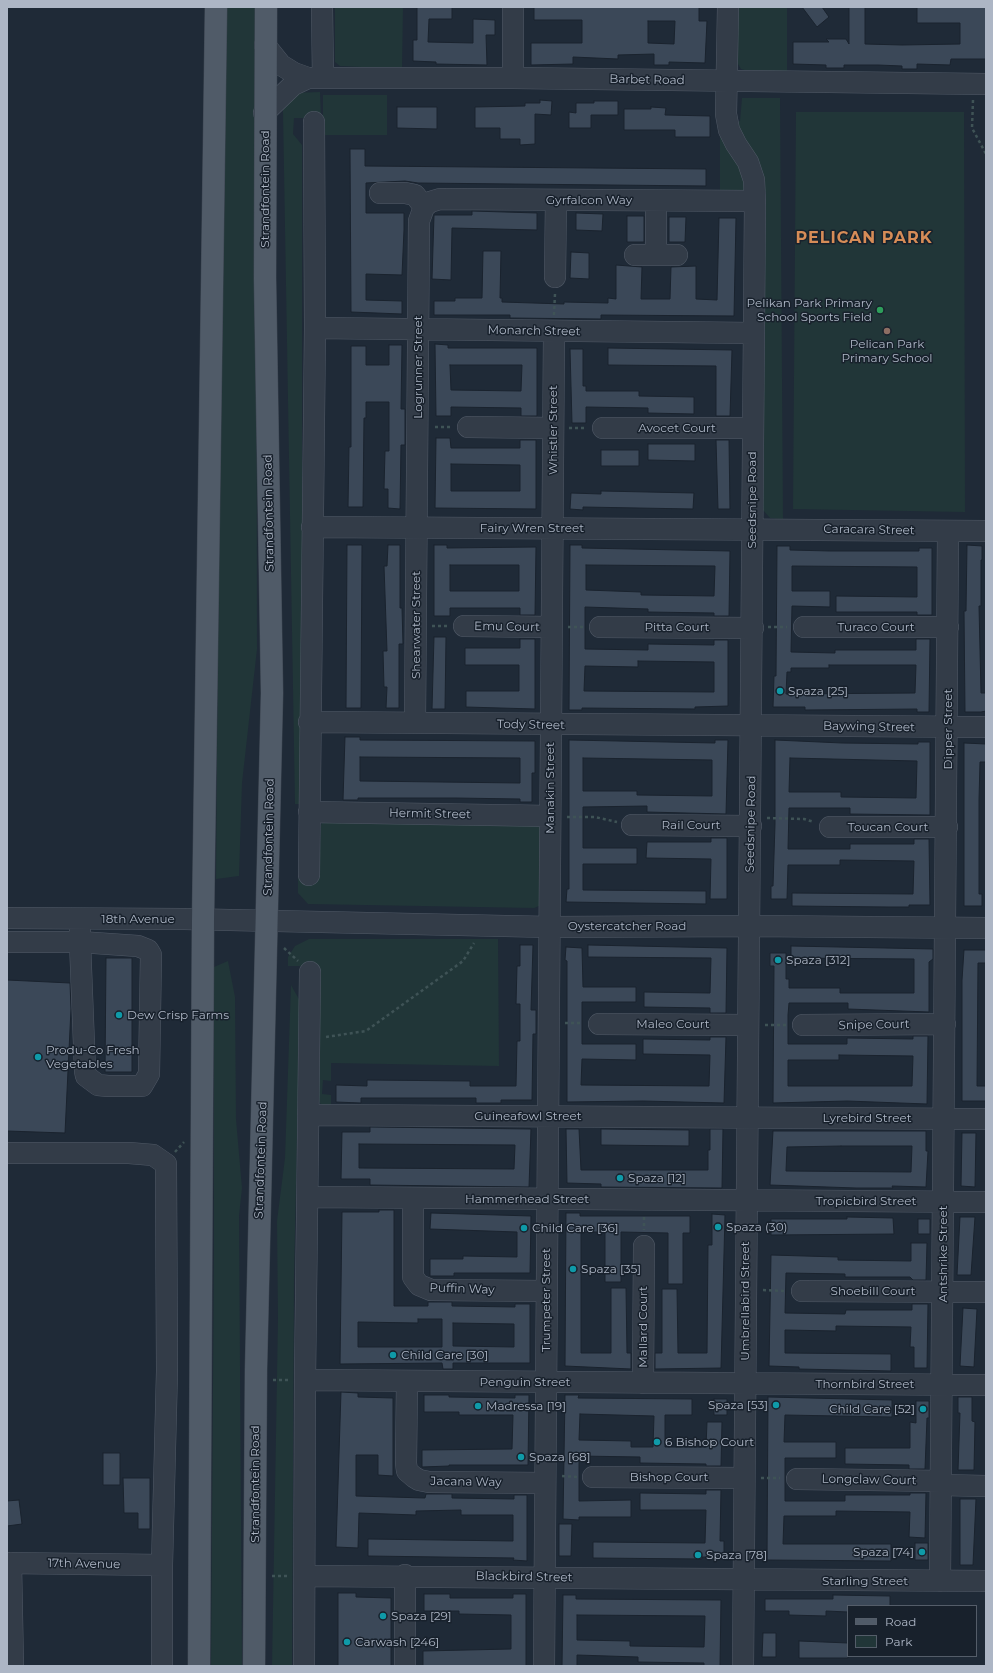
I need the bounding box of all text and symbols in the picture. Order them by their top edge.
street label: Barbet Road [609,72,685,88]
street label: Strandfontein Road [258,130,272,248]
street label: Gyrfalcon Way [546,193,632,207]
district label: PELICAN PARK [795,228,933,248]
place label: Pelikan Park Primary School Sports Field [747,296,872,324]
marker: Pelikan Park Primary School Sports Field [875,305,885,315]
street label: Logrunner Street [411,315,425,419]
street label: Monarch Street [487,323,581,339]
marker: Pelican Park Primary School [882,326,892,336]
place label: Pelican Park Primary School [842,337,932,365]
street label: Whistler Street [546,385,560,475]
street label: Avocet Court [638,421,716,435]
street label: Seedsnipe Road [745,451,759,549]
street label: Strandfontein Road [261,454,277,572]
street label: Fairy Wren Street [480,521,584,535]
street label: Caracara Street [823,522,915,538]
street label: Shearwater Street [409,571,423,679]
street label: Emu Court [474,619,540,635]
street label: Pitta Court [645,620,709,634]
street label: Turaco Court [837,620,915,634]
place label: Spaza [25] [788,684,848,698]
marker: Spaza [25] [775,686,785,696]
street label: Dipper Street [941,689,955,769]
street label: Tody Street [497,717,565,733]
street label: Baywing Street [823,719,915,735]
street label: Manakin Street [543,742,557,834]
street label: Seedsnipe Road [743,775,759,873]
street label: Strandfontein Road [261,778,277,896]
street label: Hermit Street [389,806,471,822]
street label: Rail Court [662,818,720,832]
street label: Toucan Court [848,820,928,834]
street label: 18th Avenue [101,912,175,926]
street label: Oystercatcher Road [568,919,686,933]
place label: Spaza [312] [786,953,850,967]
marker: Spaza [312] [773,955,783,965]
place label: Dew Crisp Farms [127,1008,229,1022]
marker: Dew Crisp Farms [114,1010,124,1020]
street label: Maleo Court [636,1017,710,1031]
street label: Snipe Court [838,1017,910,1033]
place label: Produ-Co Fresh Vegetables [46,1043,140,1071]
marker: Produ-Co Fresh Vegetables [33,1052,43,1062]
street label: Strandfontein Road [252,1101,270,1219]
street label: Guineafowl Street [474,1109,582,1123]
street label: Lyrebird Street [822,1111,912,1125]
place label: Spaza [12] [628,1171,686,1185]
marker: Spaza [12] [615,1173,625,1183]
street label: Hammerhead Street [465,1192,589,1206]
street label: Tropicbird Street [816,1194,916,1208]
street label: Antshrike Street [936,1205,950,1303]
place label: Spaza (30) [726,1220,788,1234]
place label: Child Care [36] [532,1221,619,1235]
marker: Spaza (30) [713,1222,723,1232]
marker: Child Care [36] [519,1223,529,1233]
street label: Umbrellabird Street [738,1241,752,1361]
street label: Trumpeter Street [539,1248,553,1352]
place label: Spaza [35] [581,1262,641,1276]
marker: Spaza [35] [568,1264,578,1274]
street label: Puffin Way [429,1281,495,1297]
street label: Shoebill Court [831,1284,915,1298]
street label: Mallard Court [636,1286,650,1368]
place label: Child Care [30] [401,1348,488,1362]
marker: Child Care [30] [388,1350,398,1360]
street label: Penguin Street [480,1375,570,1389]
street label: Thornbird Street [816,1377,914,1391]
place label: Spaza [53] [708,1398,768,1412]
place label: Madressa [19] [486,1399,566,1413]
marker: Spaza [53] [771,1400,781,1410]
marker: Madressa [19] [473,1401,483,1411]
place label: Child Care [52] [829,1402,915,1416]
marker: Child Care [52] [918,1404,928,1414]
street label: Strandfontein Road [248,1425,262,1543]
place label: 6 Bishop Court [665,1435,754,1449]
marker: 6 Bishop Court [652,1437,662,1447]
place label: Spaza [68] [529,1450,591,1464]
marker: Spaza [68] [516,1452,526,1462]
street label: Bishop Court [630,1470,708,1484]
street label: Longclaw Court [821,1472,917,1488]
street label: Jacana Way [430,1474,502,1490]
place label: Spaza [74] [853,1545,914,1559]
marker: Spaza [74] [917,1547,927,1557]
place label: Spaza [78] [706,1548,767,1562]
marker: Spaza [78] [693,1550,703,1560]
street label: 17th Avenue [48,1556,120,1572]
street label: Blackbird Street [475,1569,573,1585]
street label: Starling Street [822,1574,908,1588]
legend [847,1605,977,1657]
place label: Spaza [29] [391,1609,452,1623]
marker: Spaza [29] [378,1611,388,1621]
text: Road [885,1614,916,1629]
text: Park [885,1634,912,1649]
place label: Carwash [246] [355,1635,439,1649]
marker: Carwash [246] [342,1637,352,1647]

